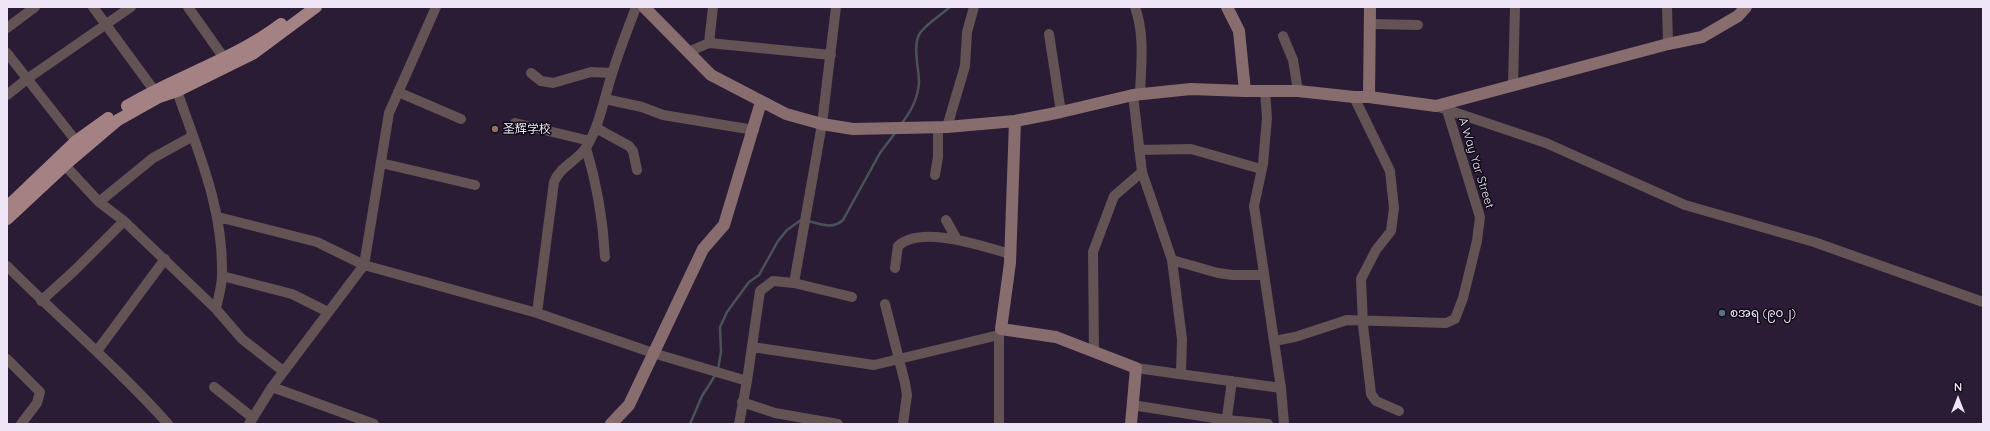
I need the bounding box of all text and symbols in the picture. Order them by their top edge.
street label: A Way Yar Street [1455,116,1497,210]
place label: 圣辉学校 [503,122,551,136]
marker: 圣辉学校 [490,124,500,134]
place label: စအရ (၉၀၂) [1730,306,1796,320]
marker: စအရ (၉၀၂) [1717,308,1727,318]
north arrow [1938,379,1978,419]
text: N [1954,380,1962,394]

